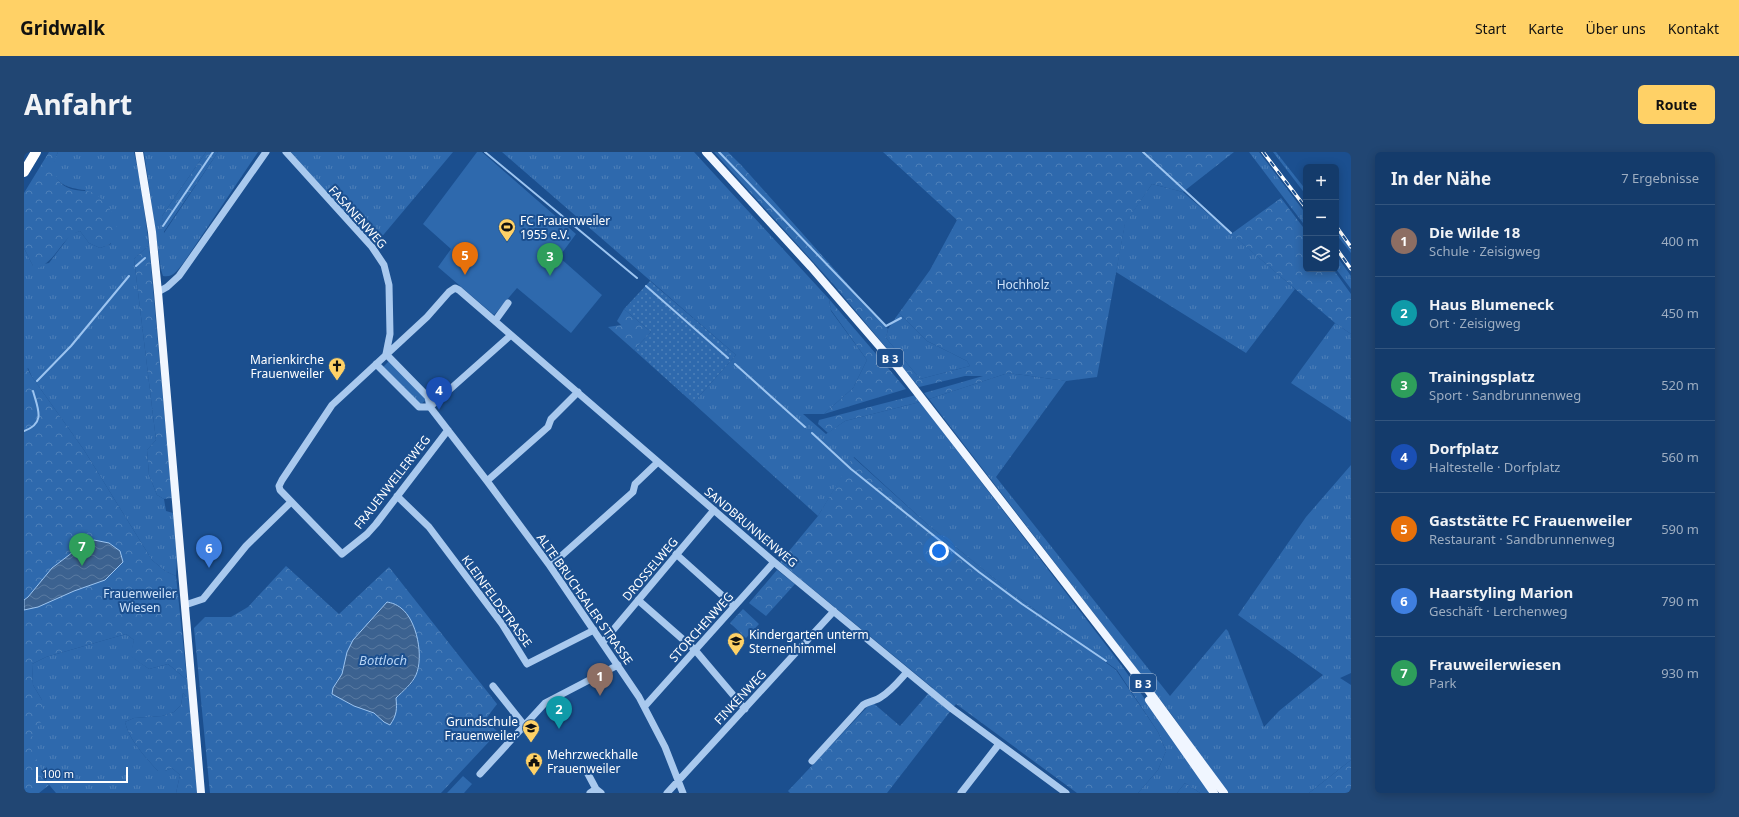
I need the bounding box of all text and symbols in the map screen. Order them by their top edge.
text: Gridwalk [20,15,105,41]
text: Start [1475,19,1506,38]
text: Karte [1528,19,1564,38]
text: Über uns [1586,19,1646,38]
text: Kontakt [1668,19,1719,38]
text: Anfahrt [24,85,132,123]
button: Route [1638,85,1715,124]
map controls [1303,164,1339,272]
button: + [1303,164,1339,200]
text: In der Nähe [1391,167,1491,190]
text: 7 Ergebnisse [1621,169,1699,187]
street label: FASANENWEG [325,182,391,252]
button: − [1303,200,1339,236]
place label: FC Frauenweiler 1955 e.V. [520,212,610,243]
sports icon: FC Frauenweiler 1955 e.V. [497,217,517,242]
text: Die Wilde 18 [1429,222,1520,242]
text: 1 [1400,232,1408,250]
text: 400 m [1661,232,1699,250]
button: layers [1303,236,1339,272]
pin: 5 [452,242,478,275]
text: Schule · Zeisigweg [1429,242,1541,260]
pin: 3 [537,243,563,276]
park label: Hochholz [997,276,1050,293]
text: Haus Blumeneck [1429,294,1554,314]
text: 2 [1400,304,1408,322]
text: 450 m [1661,304,1699,322]
text: Ort · Zeisigweg [1429,314,1521,332]
road number: B 3 [877,349,903,367]
place label: Marienkirche Frauenweiler [250,351,324,382]
church icon: Marienkirche Frauenweiler [327,356,347,381]
text: Trainingsplatz [1429,366,1535,386]
text: 3 [1400,376,1408,394]
text: 520 m [1661,376,1699,394]
pin: 4 [426,377,452,410]
text: Sport · Sandbrunnenweg [1429,386,1581,404]
street label: FRAUENWEILERWEG [350,432,434,532]
text: Dorfplatz [1429,438,1499,458]
text: 4 [1400,448,1408,466]
text: 560 m [1661,448,1699,466]
text: Haltestelle · Dorfplatz [1429,458,1560,476]
street label: SANDBRUNNENWEG [701,483,801,571]
text: Gaststätte FC Frauenweiler [1429,510,1632,530]
text: 5 [1400,520,1408,538]
text: 590 m [1661,520,1699,538]
street label: ALTE BRUCHSALER STRASSE [533,530,637,668]
text: Restaurant · Sandbrunnenweg [1429,530,1615,548]
pin: 7 [69,533,95,566]
street label: DROSSELWEG [618,534,682,604]
pin: 6 [196,535,222,568]
your location [929,541,949,561]
street label: KLEINFELDSTRASSE [458,552,536,650]
text: Haarstyling Marion [1429,582,1573,602]
park label: Frauenweiler Wiesen [103,585,177,616]
street label: STORCHENWEG [665,588,737,666]
text: 6 [1400,592,1408,610]
text: 790 m [1661,592,1699,610]
text: Geschäft · Lerchenweg [1429,602,1567,620]
place label: Kindergarten unterm Sternenhimmel [749,626,869,657]
school or university icon: Kindergarten unterm Sternenhimmel [726,631,746,656]
water label: Bottloch [359,651,407,669]
text: Frauweilerwiesen [1429,654,1561,674]
pin: 1 [587,663,613,696]
text: 7 [1400,664,1408,682]
text: 930 m [1661,664,1699,682]
street label: FINKENWEG [710,666,770,728]
road number: B 3 [1130,674,1156,692]
text: Park [1429,674,1456,692]
pin: 2 [546,696,572,729]
place label: Grundschule Frauenweiler [445,713,518,744]
school or university icon: Grundschule Frauenweiler [521,718,541,743]
place label: Mehrzweckhalle Frauenweiler [547,746,638,777]
public building icon: Mehrzweckhalle Frauenweiler [524,751,544,776]
scale bar [36,765,128,784]
text: 100 m [42,766,74,781]

